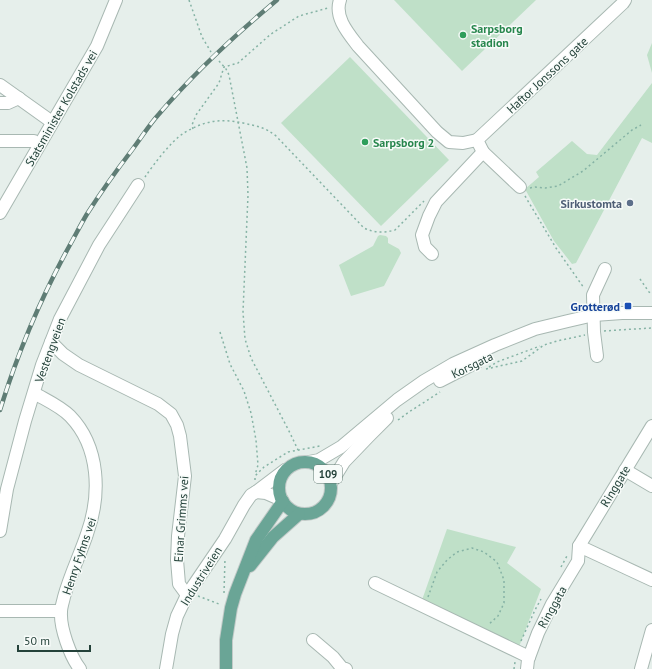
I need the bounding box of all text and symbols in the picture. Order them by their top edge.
place label: Sarpsborg stadion [471,21,523,50]
marker: Sarpsborg stadion [458,30,468,40]
street label: Haftor Jonssons gate [503,34,591,116]
street label: Statsminister Kolstads vei [22,47,100,169]
place label: Sarpsborg 2 [373,135,434,150]
marker: Sarpsborg 2 [360,137,370,147]
place label: Sirkustomta [560,196,622,211]
marker: Sirkustomta [625,198,635,208]
place label: Grotterød [571,299,620,314]
marker: Grotterød [623,301,633,311]
street label: Vestengveien [31,316,69,385]
street label: Korsgata [449,348,495,382]
street label: Ringgate [597,463,633,509]
road number: 109 [314,465,342,483]
street label: Einar Grimms vei [170,475,192,563]
street label: Henry Fyhns vei [59,515,99,597]
street label: Industriveien [177,544,225,608]
street label: Ringgata [534,583,570,631]
scale bar [18,627,90,653]
text: 50 m [24,633,50,648]

